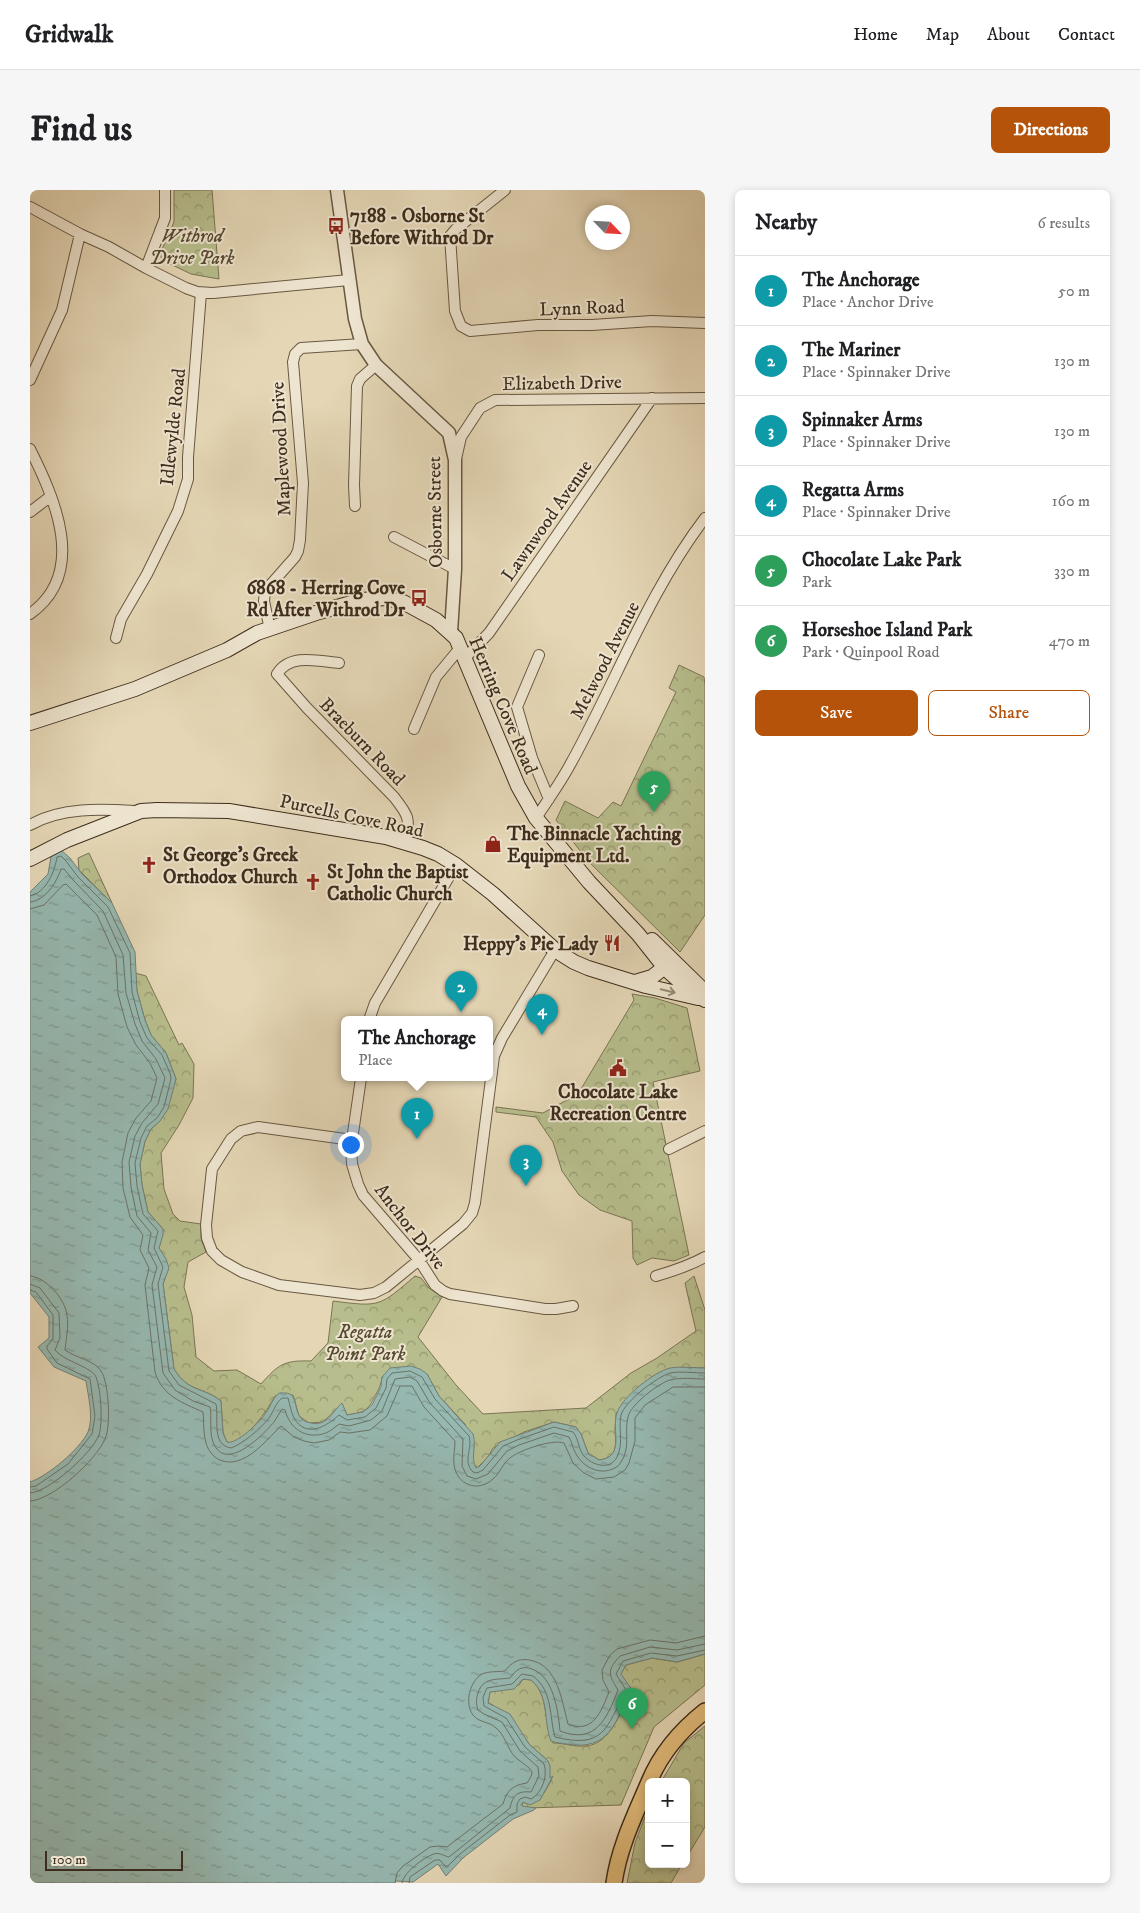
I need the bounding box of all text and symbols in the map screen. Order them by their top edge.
text: Gridwalk [25,20,113,50]
text: Home [853,24,898,46]
text: Map [926,24,959,46]
text: About [987,24,1030,46]
text: Contact [1058,24,1115,46]
button: Directions [991,107,1110,153]
text: Find us [30,108,132,152]
place label: 7188 - Osborne St Before Withrod Dr [350,205,494,250]
north arrow [585,205,630,250]
text: Nearby [755,210,817,236]
text: 6 results [1037,213,1090,233]
bus stop icon: 7188 - Osborne St Before Withrod Dr [326,216,346,236]
park label: Withrod Drive Park [149,225,235,270]
text: The Anchorage [802,269,920,292]
text: 1 [768,281,774,301]
text: 50 m [1058,281,1090,301]
text: Place · Anchor Drive [802,292,934,312]
street label: Lynn Road [539,295,626,321]
text: The Mariner [802,339,900,362]
text: 2 [767,351,775,371]
text: 130 m [1054,351,1090,371]
text: Place · Spinnaker Drive [802,362,951,382]
street label: Idlewylde Road [156,367,191,487]
street label: Elizabeth Drive [502,371,622,396]
street label: Maplewood Drive [266,381,297,517]
text: Spinnaker Arms [802,409,922,432]
text: 3 [768,421,774,441]
text: 130 m [1054,421,1090,441]
text: Place · Spinnaker Drive [802,432,951,452]
street label: Osborne Street [423,456,448,568]
street label: Lawnwood Avenue [497,456,598,586]
text: Regatta Arms [802,479,904,502]
text: 4 [766,491,776,511]
text: 160 m [1052,491,1090,511]
text: Place · Spinnaker Drive [802,502,951,522]
text: Chocolate Lake Park [802,549,961,572]
text: 5 [767,561,775,581]
text: 330 m [1054,561,1090,581]
text: Park [802,572,832,592]
place label: 6868 - Herring Cove Rd After Withrod Dr [246,577,406,622]
bus stop icon: 6868 - Herring Cove Rd After Withrod Dr [409,588,429,608]
street label: Melwood Avenue [566,598,645,724]
text: Horseshoe Island Park [802,619,972,642]
text: 6 [767,631,775,651]
text: 470 m [1049,631,1090,651]
street label: Herring Cove Road [463,633,542,778]
text: Park · Quinpool Road [802,642,940,662]
button: Save [755,690,918,736]
button: Share [928,690,1090,736]
street label: Braeburn Road [314,693,410,791]
pin: 5 [638,771,670,812]
street label: Purcells Cove Road [278,790,426,843]
place label: The Binnacle Yachting Equipment Ltd. [506,823,682,869]
shop icon: The Binnacle Yachting Equipment Ltd. [483,834,503,854]
place label: St George's Greek Orthodox Church [163,844,299,889]
church icon: St George's Greek Orthodox Church [139,855,159,875]
place label: St John the Baptist Catholic Church [327,861,469,906]
church icon: St John the Baptist Catholic Church [303,872,323,892]
place label: Heppy's Pie Lady [463,933,599,956]
restaurant icon: Heppy's Pie Lady [602,933,622,953]
pin: 2 [445,971,477,1012]
one-way arrow [659,987,675,996]
pin: 4 [526,994,558,1035]
popup [341,1016,493,1081]
text: The Anchorage [358,1027,476,1050]
text: Place [358,1050,392,1070]
public building icon: Chocolate Lake Recreation Centre [608,1058,628,1078]
place label: Chocolate Lake Recreation Centre [549,1081,687,1126]
pin: 1 [401,1098,433,1139]
your location [338,1132,364,1158]
pin: 3 [510,1145,542,1186]
street label: Anchor Drive [369,1179,451,1275]
park label: Regatta Point Park [324,1321,406,1366]
pin: 6 [616,1688,648,1729]
map controls [645,1778,690,1868]
button: + [645,1778,690,1823]
button: − [645,1823,690,1868]
scale bar [45,1848,182,1871]
text: 100 m [52,1851,86,1869]

